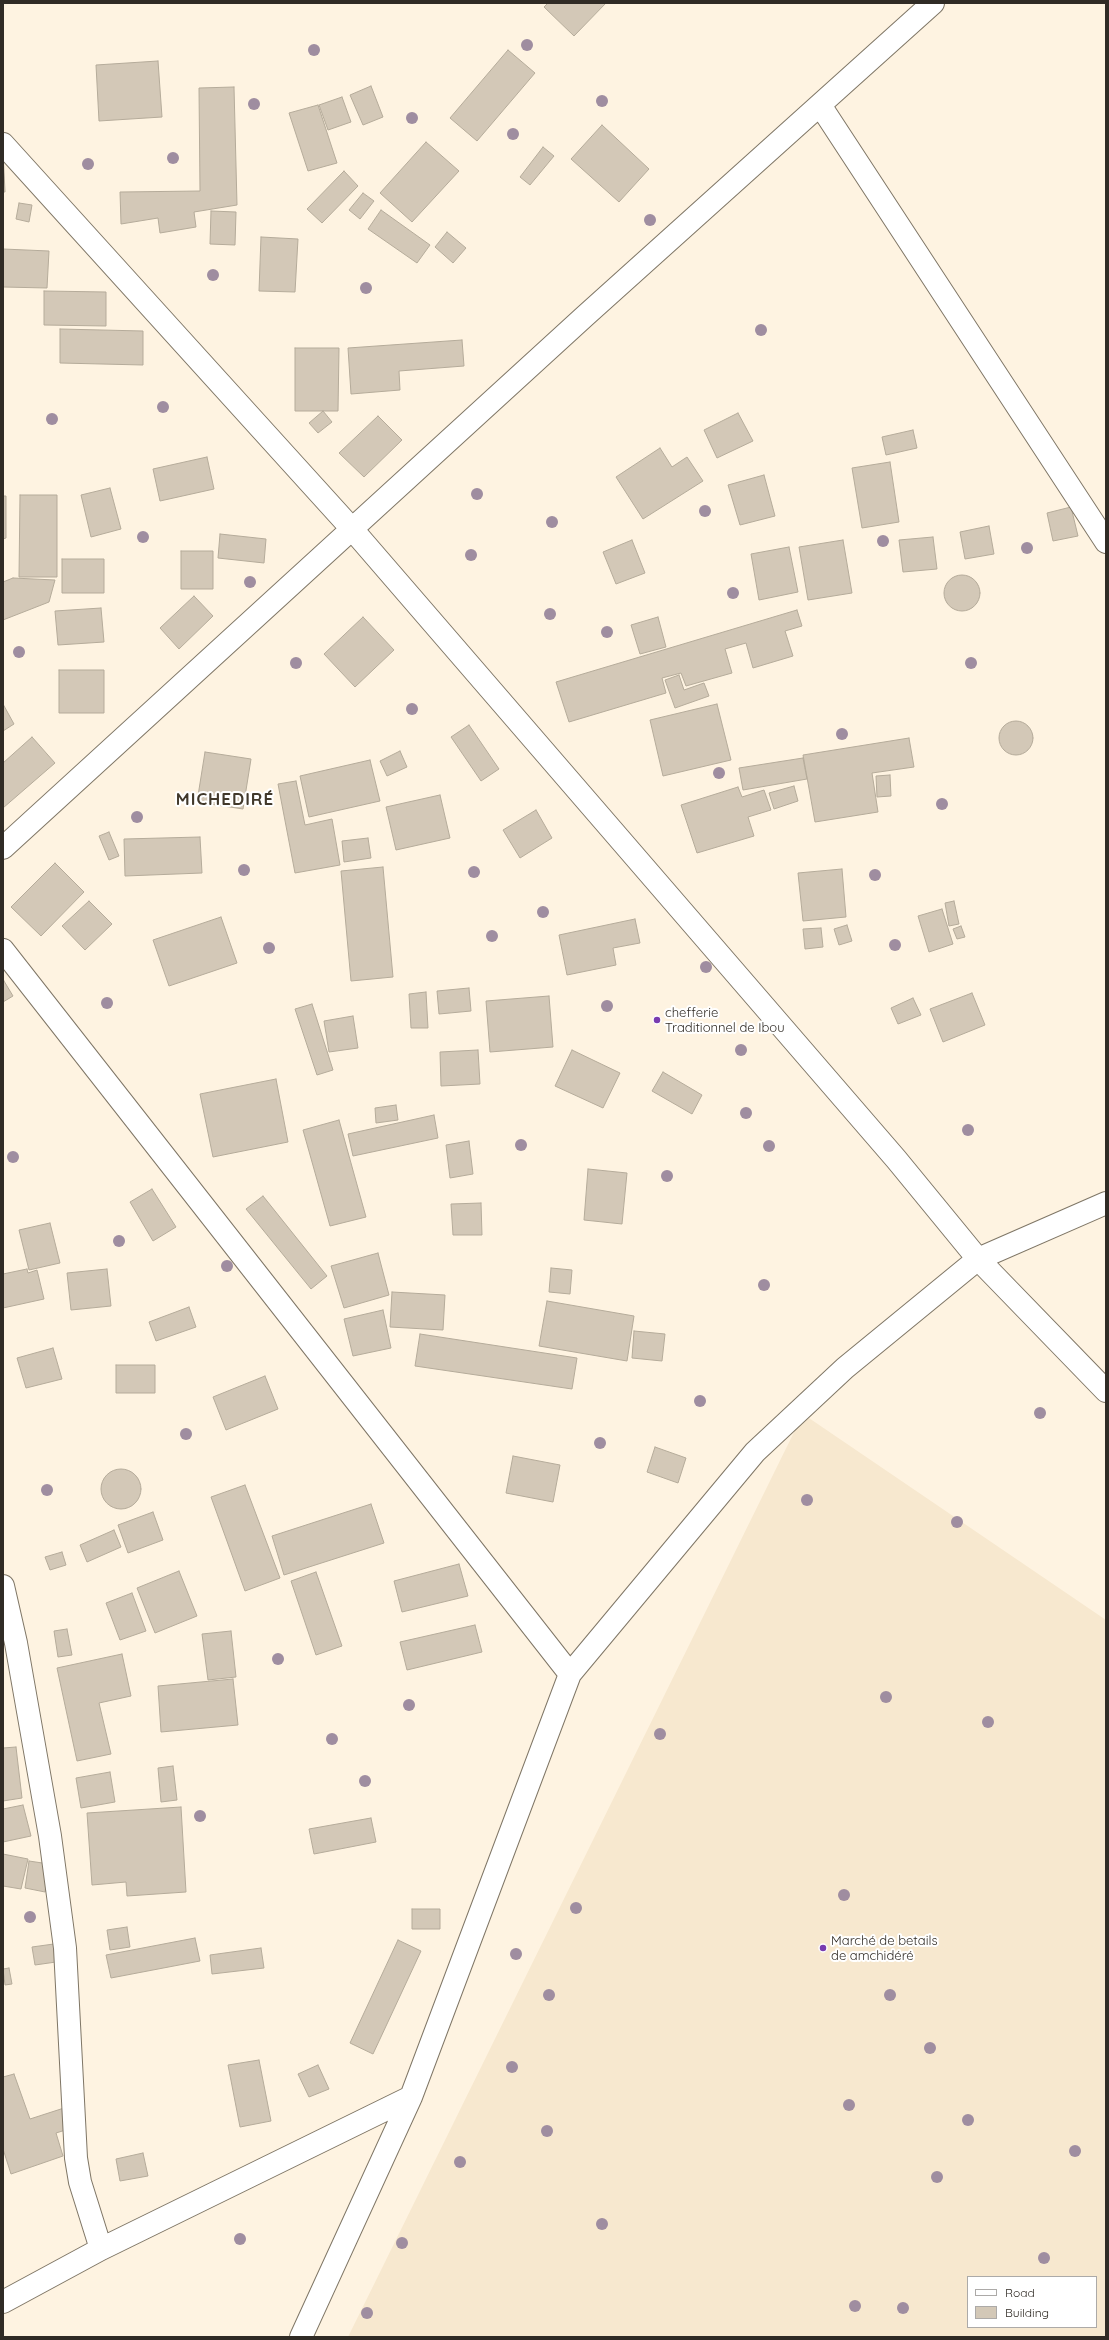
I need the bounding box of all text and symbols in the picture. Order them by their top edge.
district label: MICHEDIRÉ [176,790,274,810]
place label: chefferie Traditionnel de Ibou [665,1005,785,1036]
marker: chefferie Traditionnel de Ibou [652,1015,662,1025]
place label: Marché de betails de amchidéré [831,1933,938,1964]
marker: Marché de betails de amchidéré [818,1943,828,1953]
legend [967,2276,1097,2328]
text: Road [1005,2285,1035,2300]
text: Building [1005,2305,1049,2320]

